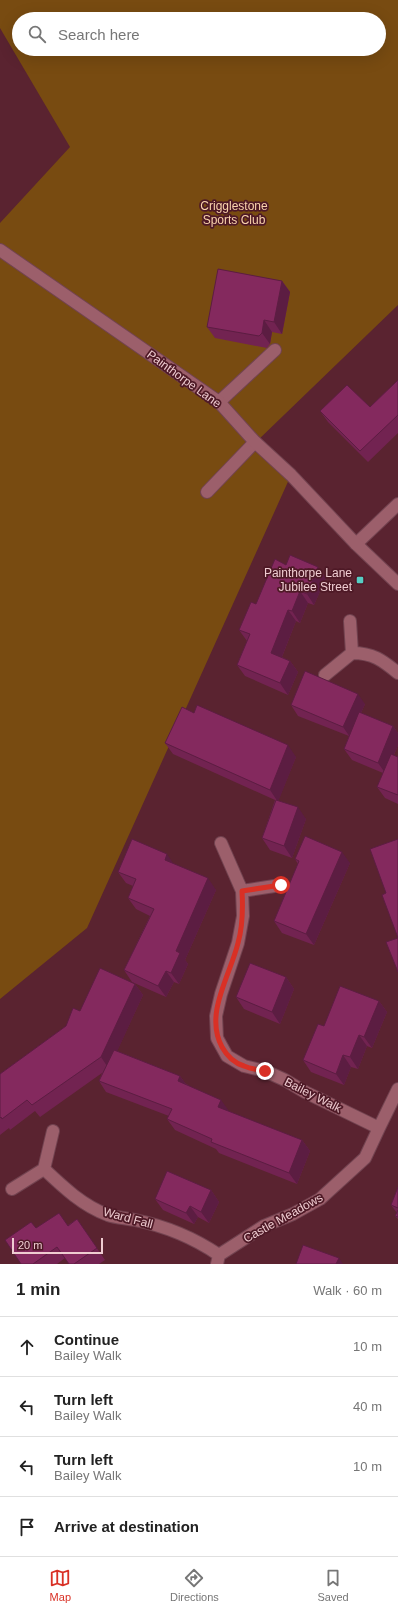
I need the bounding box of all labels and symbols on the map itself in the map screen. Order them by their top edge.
park label: Crigglestone Sports Club [200,199,268,227]
street label: Painthorpe Lane [144,347,224,411]
place label: Painthorpe Lane Jubilee Street [264,566,353,594]
marker: Painthorpe Lane Jubilee Street [355,575,365,585]
route start [272,876,290,894]
route end [256,1062,274,1080]
street label: Bailey Walk [282,1075,345,1116]
street label: Castle Meadows [241,1190,325,1246]
street label: Ward Fall [102,1205,154,1231]
scale bar [12,1236,103,1255]

